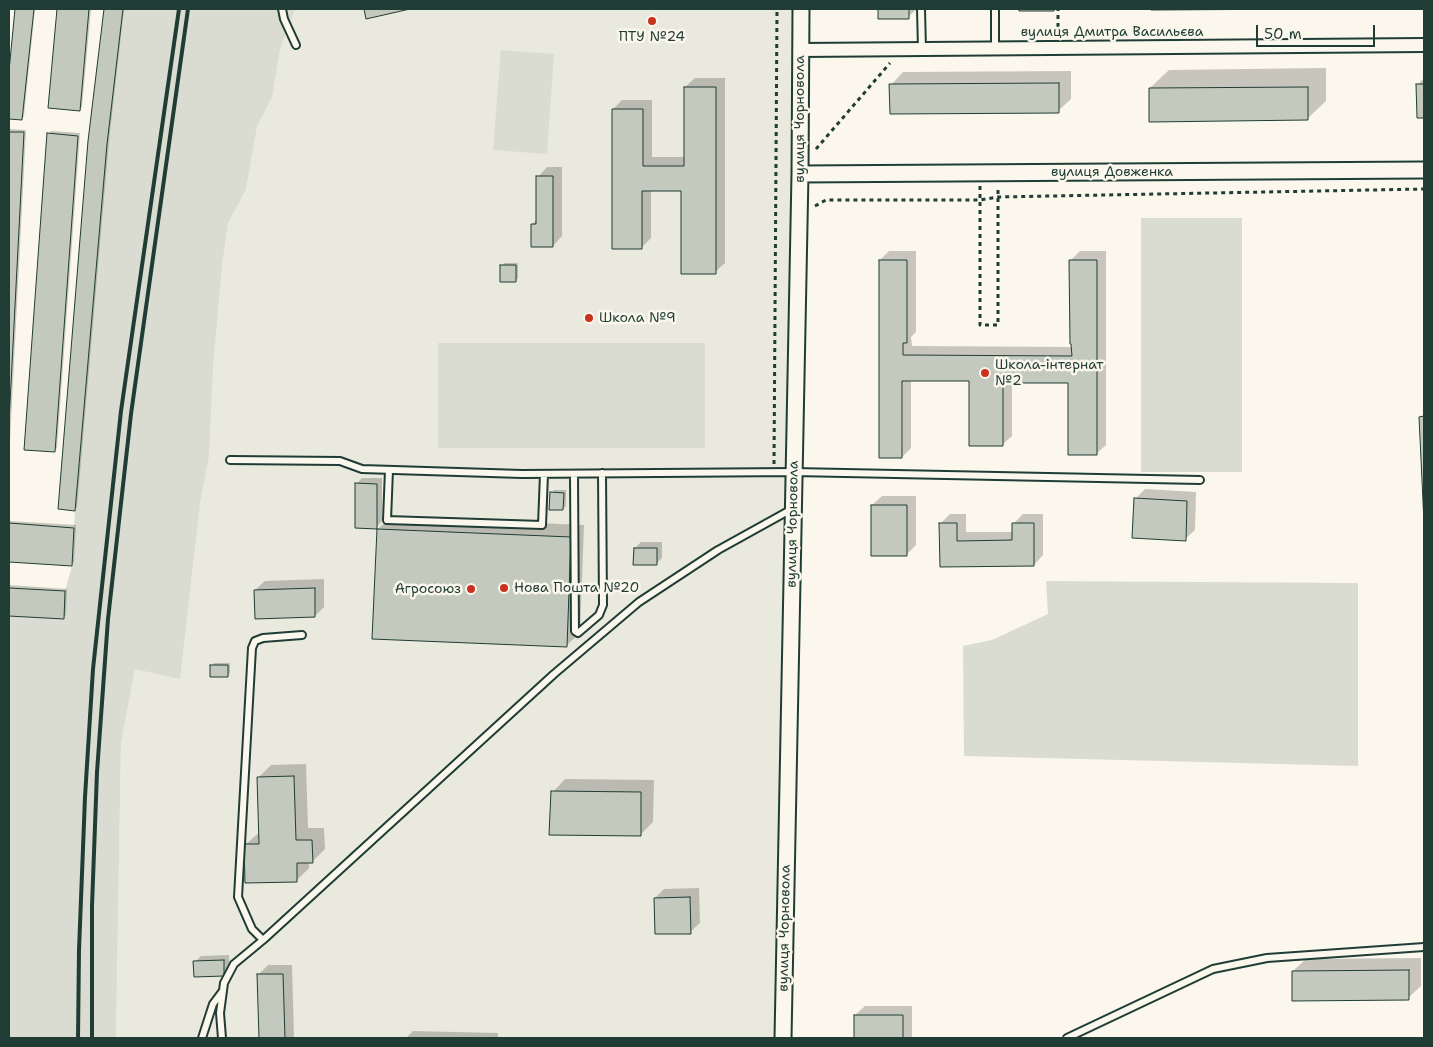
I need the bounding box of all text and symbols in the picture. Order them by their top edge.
marker: ПТУ №24 [646,15,658,27]
scale bar [1258,15,1377,47]
street label: вулиця Дмитра Васильєва [1021,24,1203,40]
text: 50 m [1264,24,1302,44]
place label: ПТУ №24 [619,29,685,45]
street label: вулиця Чорновола [792,55,808,183]
street label: вулиця Довженка [1051,164,1173,180]
place label: Школа №9 [599,310,676,326]
marker: Школа №9 [583,312,595,324]
place label: Школа-інтернат №2 [995,357,1103,390]
marker: Школа-інтернат №2 [979,367,991,379]
street label: вулиця Чорновола [783,460,803,588]
place label: Нова Пошта №20 [514,580,639,596]
place label: Агросоюз [395,581,461,597]
marker: Нова Пошта №20 [498,582,510,594]
marker: Агросоюз [465,583,477,595]
street label: вулиця Чорновола [775,864,795,992]

